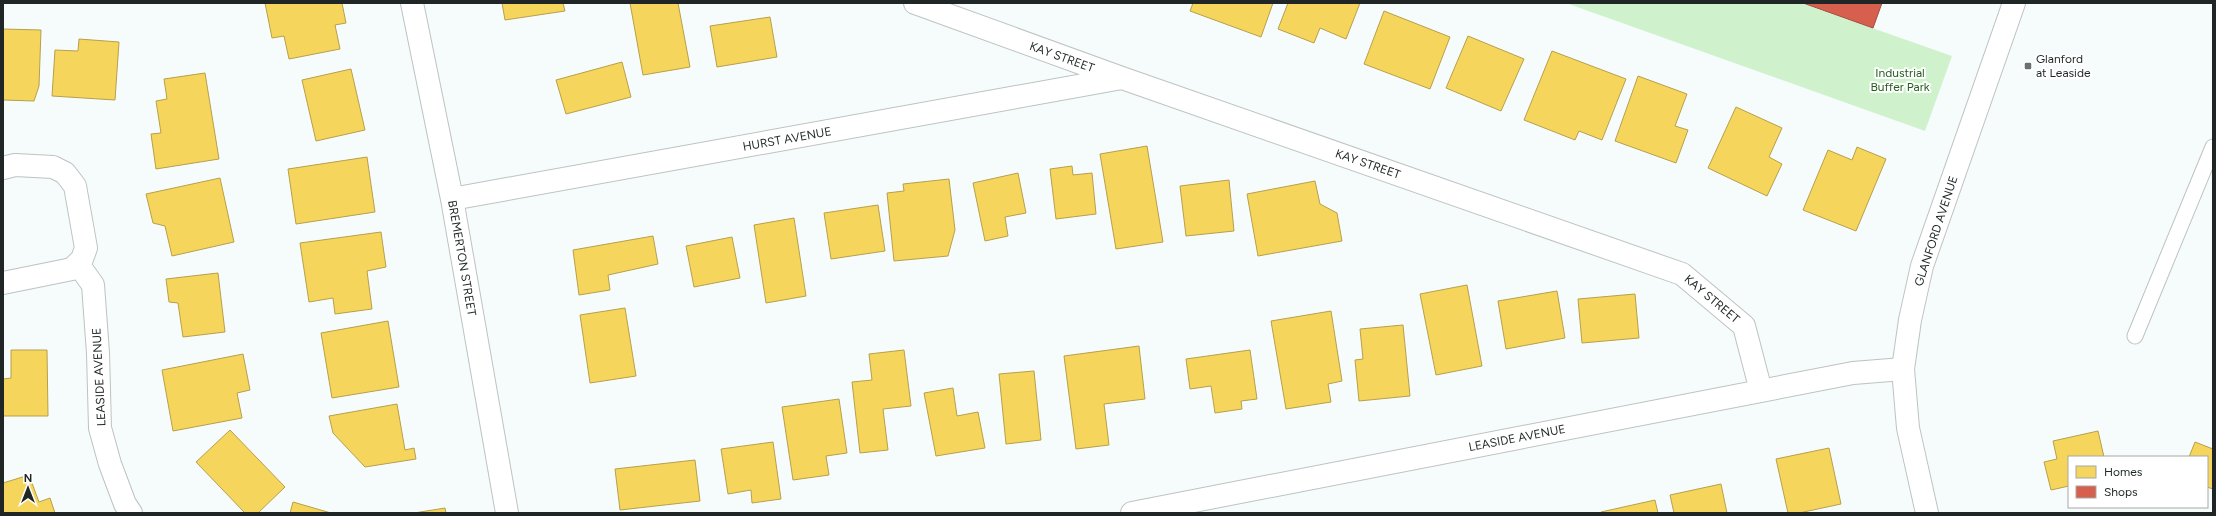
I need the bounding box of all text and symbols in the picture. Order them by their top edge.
street label: KAY STREET [1028,39,1097,75]
place label: Glanford at Leaside [2036,52,2091,80]
marker: Glanford at Leaside [2023,61,2033,71]
park label: Industrial Buffer Park [1870,66,1930,94]
street label: HURST AVENUE [742,124,832,154]
street label: KAY STREET [1334,146,1403,182]
street label: GLANFORD AVENUE [1912,174,1960,288]
street label: BREMERTON STREET [445,199,479,317]
street label: KAY STREET [1682,272,1743,326]
street label: LEASIDE AVENUE [89,328,109,426]
street label: LEASIDE AVENUE [1467,422,1567,454]
legend [2068,456,2208,508]
text: Homes [2104,465,2143,479]
north arrow [8,468,48,508]
text: N [24,472,32,485]
text: Shops [2104,485,2138,499]

